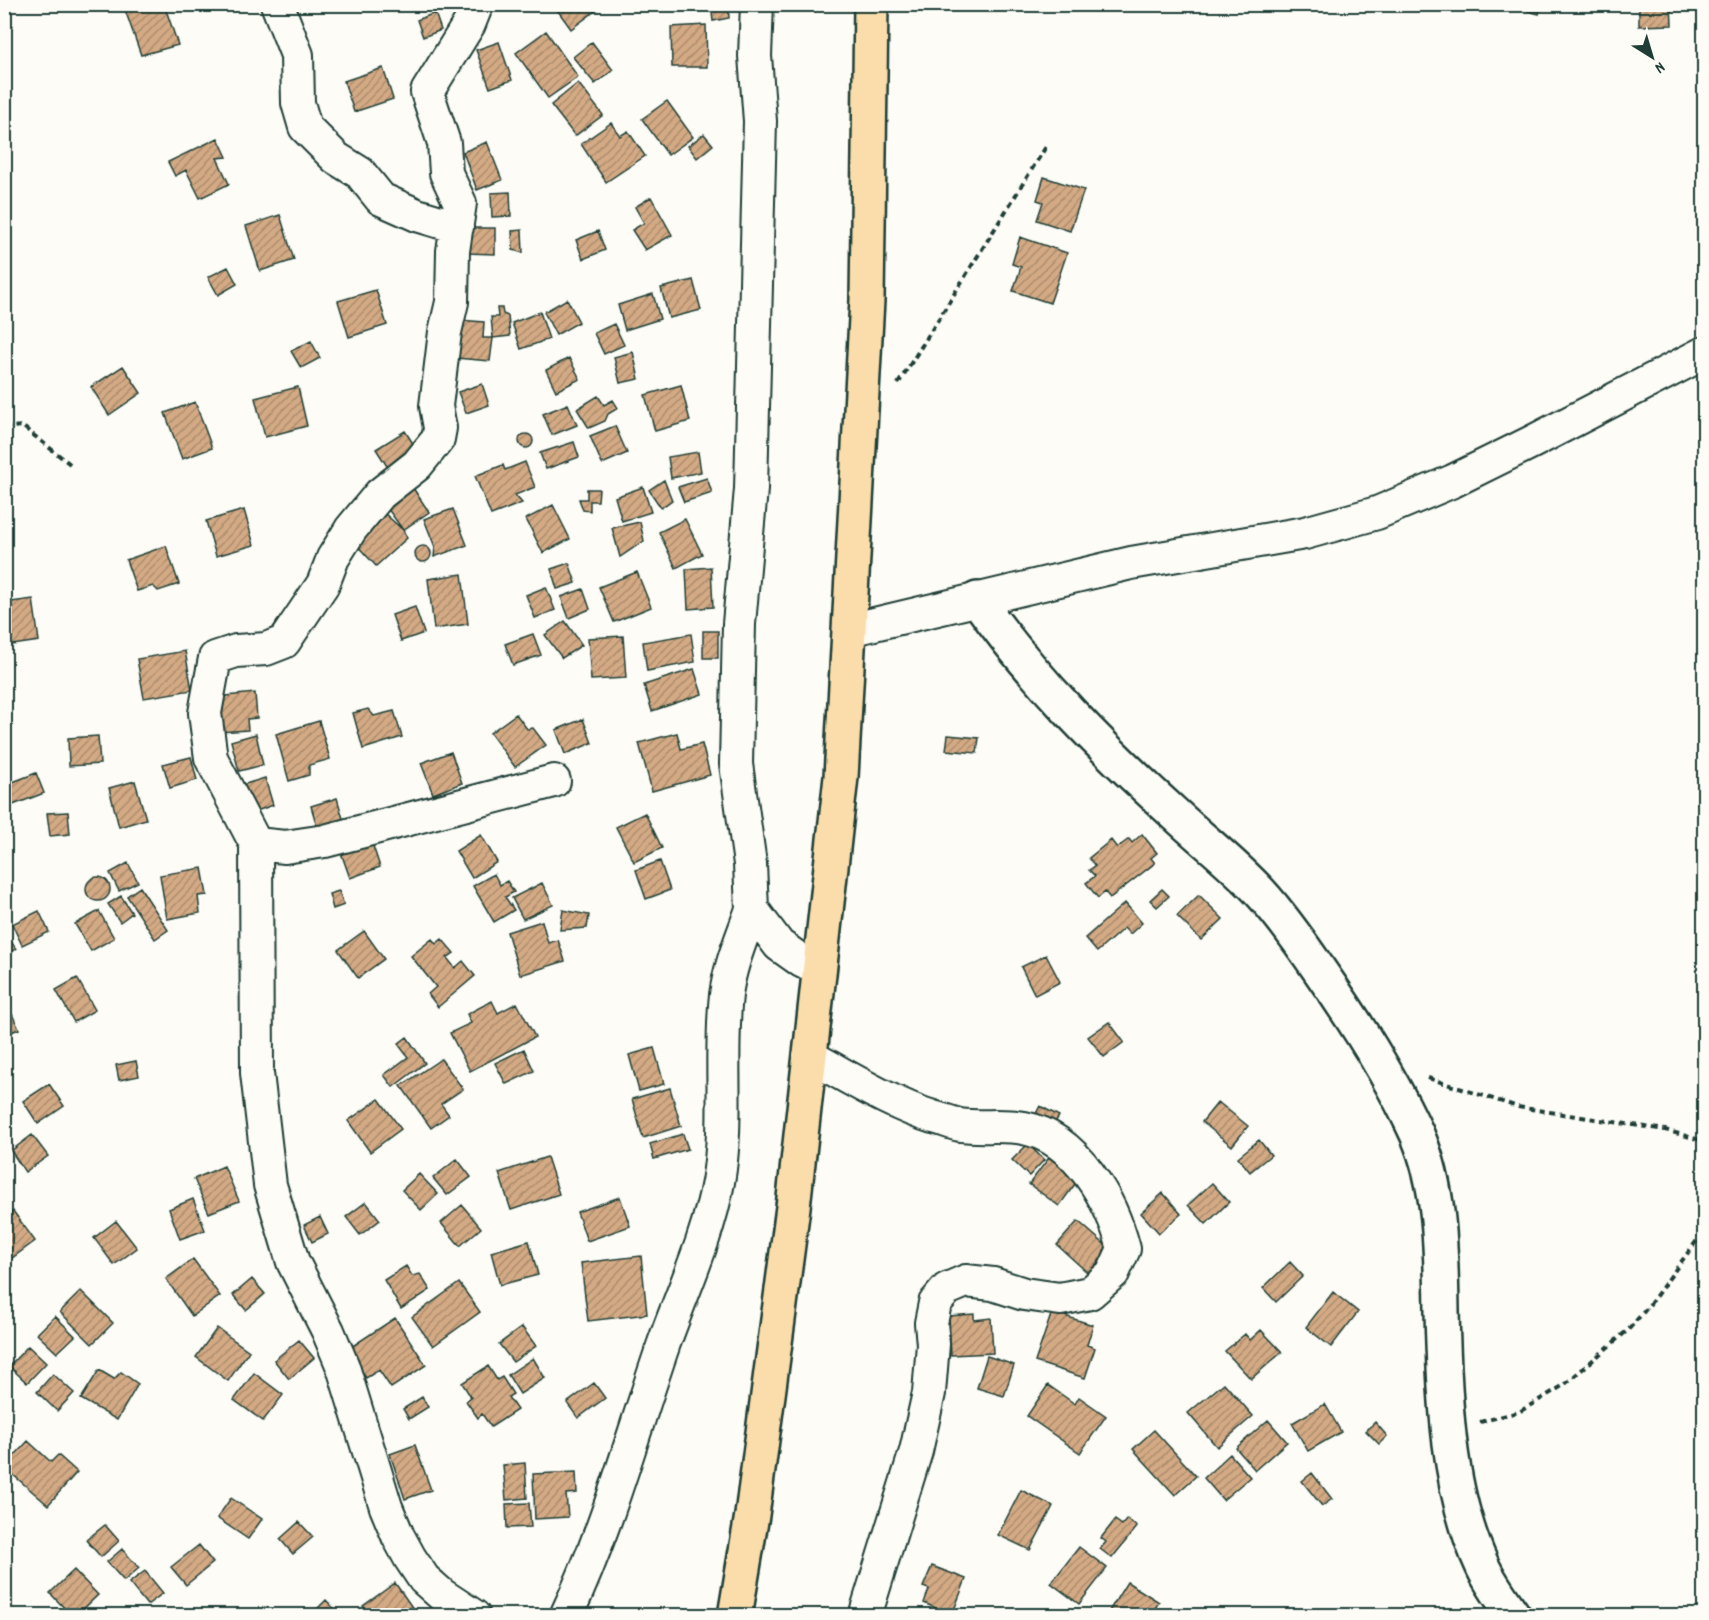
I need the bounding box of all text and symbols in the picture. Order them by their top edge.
north arrow [1622,27,1682,87]
text: N [1649,55,1670,79]

